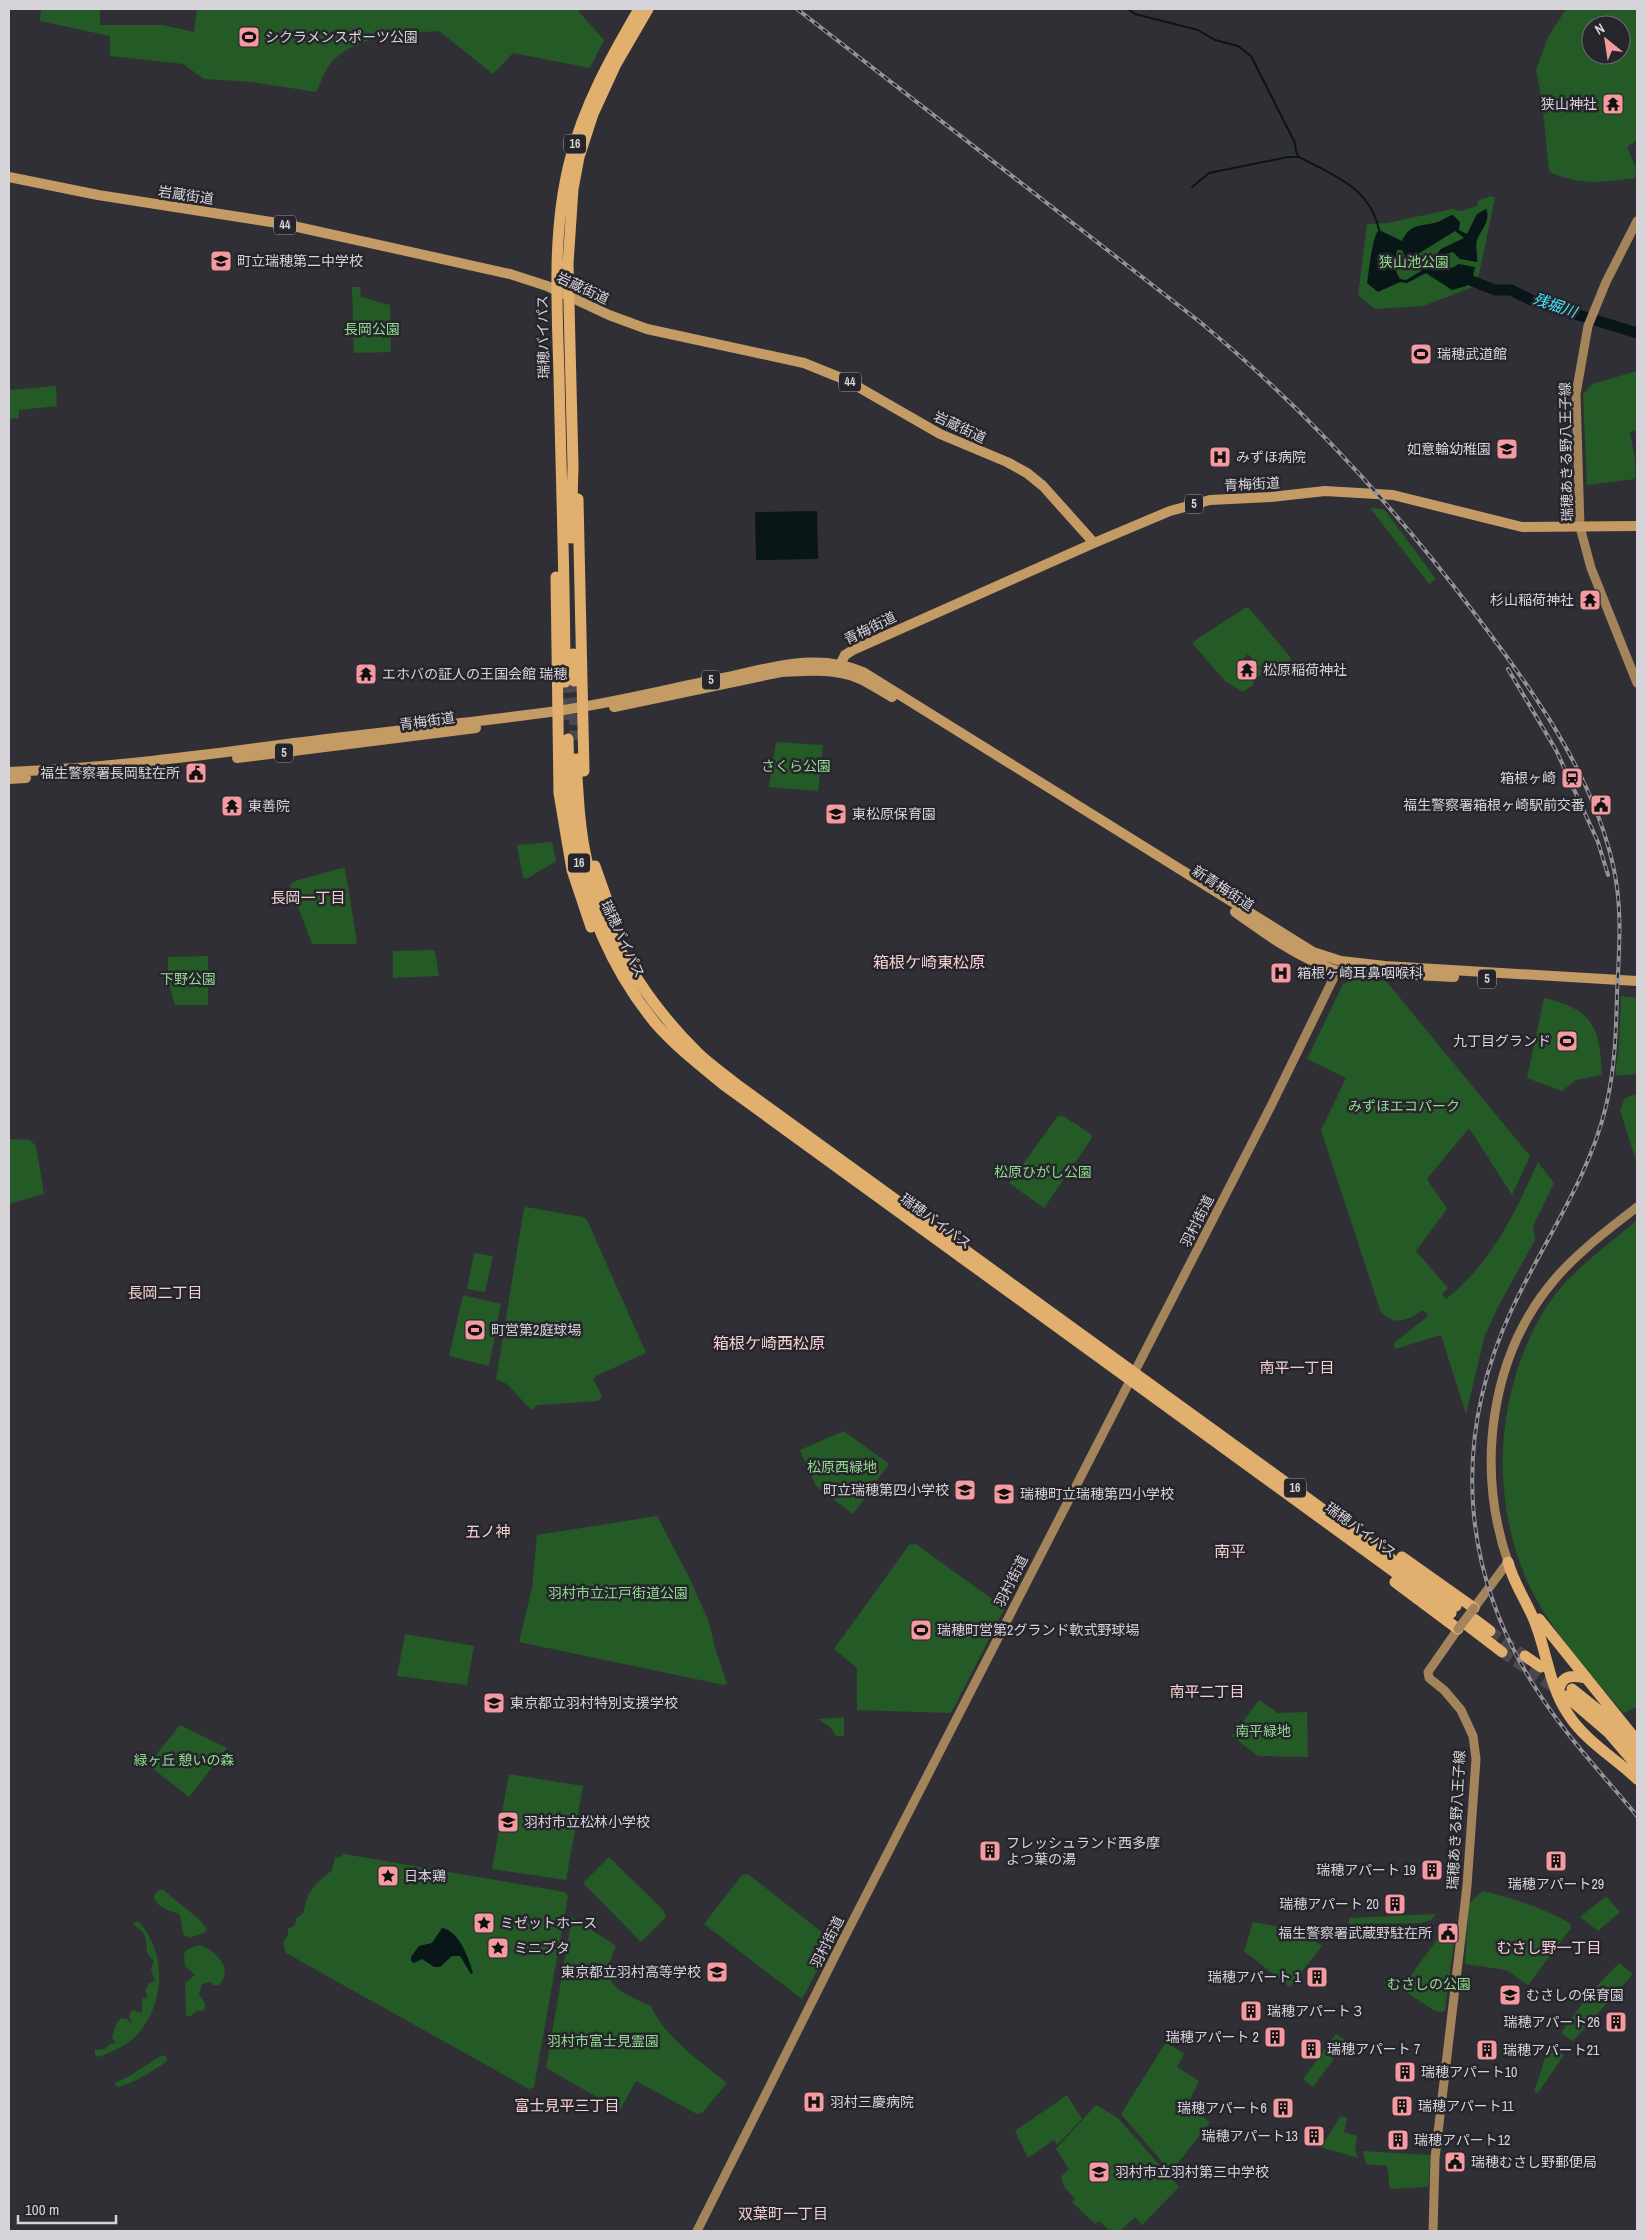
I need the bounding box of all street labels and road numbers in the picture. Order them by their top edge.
road number: 16 [564,134,586,154]
street label: 岩蔵街道 [157,182,215,208]
road number: 44 [274,216,296,234]
street label: 岩蔵街道 [554,268,612,308]
street label: 瑞穂バイパス [533,295,553,379]
road number: 44 [839,372,861,392]
street label: 瑞穂あきる野八王子線 [1556,382,1576,522]
street label: 岩蔵街道 [931,407,989,447]
street label: 青梅街道 [1224,474,1280,494]
road number: 5 [1185,494,1203,514]
street label: 青梅街道 [841,608,899,648]
road number: 5 [702,670,720,690]
street label: 青梅街道 [398,708,456,734]
road number: 5 [275,744,293,762]
road number: 16 [568,854,590,872]
street label: 新青梅街道 [1189,861,1257,915]
street label: 瑞穂バイパス [597,897,649,981]
road number: 5 [1478,970,1496,989]
street label: 瑞穂バイパス [897,1189,975,1253]
street label: 羽村街道 [1176,1192,1218,1250]
road number: 16 [1284,1479,1306,1498]
street label: 瑞穂バイパス [1322,1498,1400,1562]
street label: 羽村街道 [990,1552,1032,1610]
street label: 瑞穂あきる野八王子線 [1443,1750,1469,1890]
street label: 羽村街道 [806,1913,848,1971]

